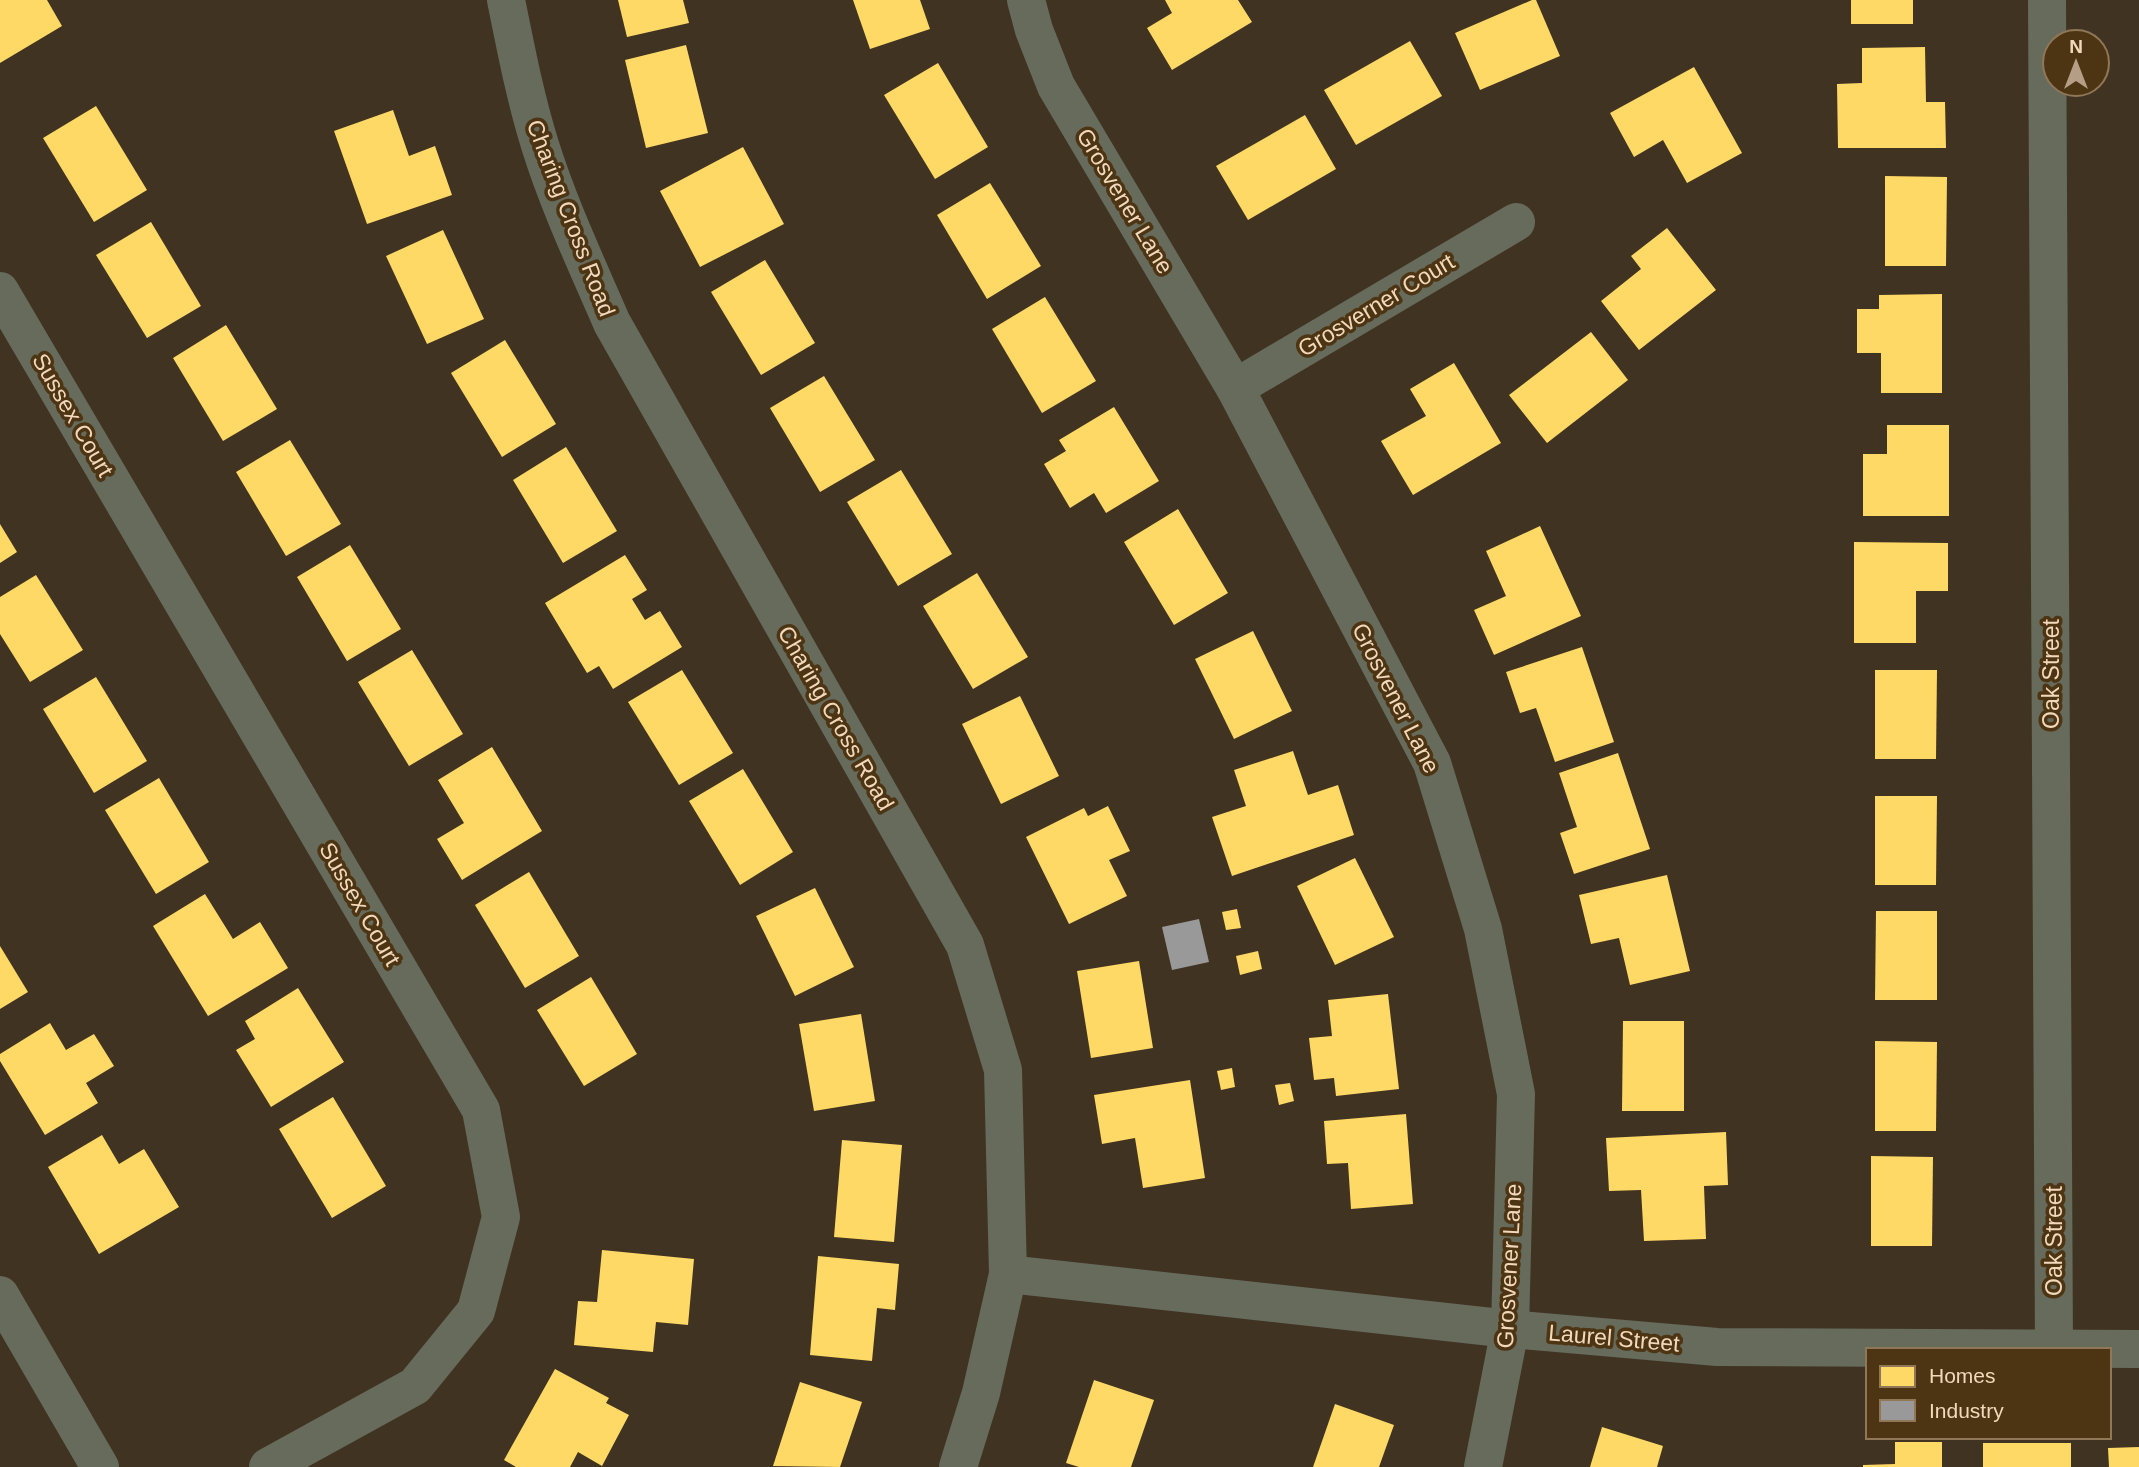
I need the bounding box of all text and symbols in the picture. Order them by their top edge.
north arrow [2041,28,2111,98]
text: N [2069,36,2083,57]
street label: Charing Cross Road [522,116,620,320]
street label: Grosvener Lane [1071,124,1179,278]
street label: Grosverner Court [1293,248,1459,362]
street label: Sussex Court [27,349,119,482]
street label: Oak Street [2038,618,2064,729]
street label: Grosvener Lane [1347,619,1445,777]
street label: Charing Cross Road [773,621,899,815]
street label: Sussex Court [314,838,406,971]
street label: Grosvener Lane [1492,1183,1526,1349]
street label: Oak Street [2041,1185,2067,1296]
street label: Laurel Street [1547,1319,1681,1357]
legend [1866,1348,2111,1439]
text: Homes [1929,1364,1996,1387]
text: Industry [1929,1399,2004,1422]

